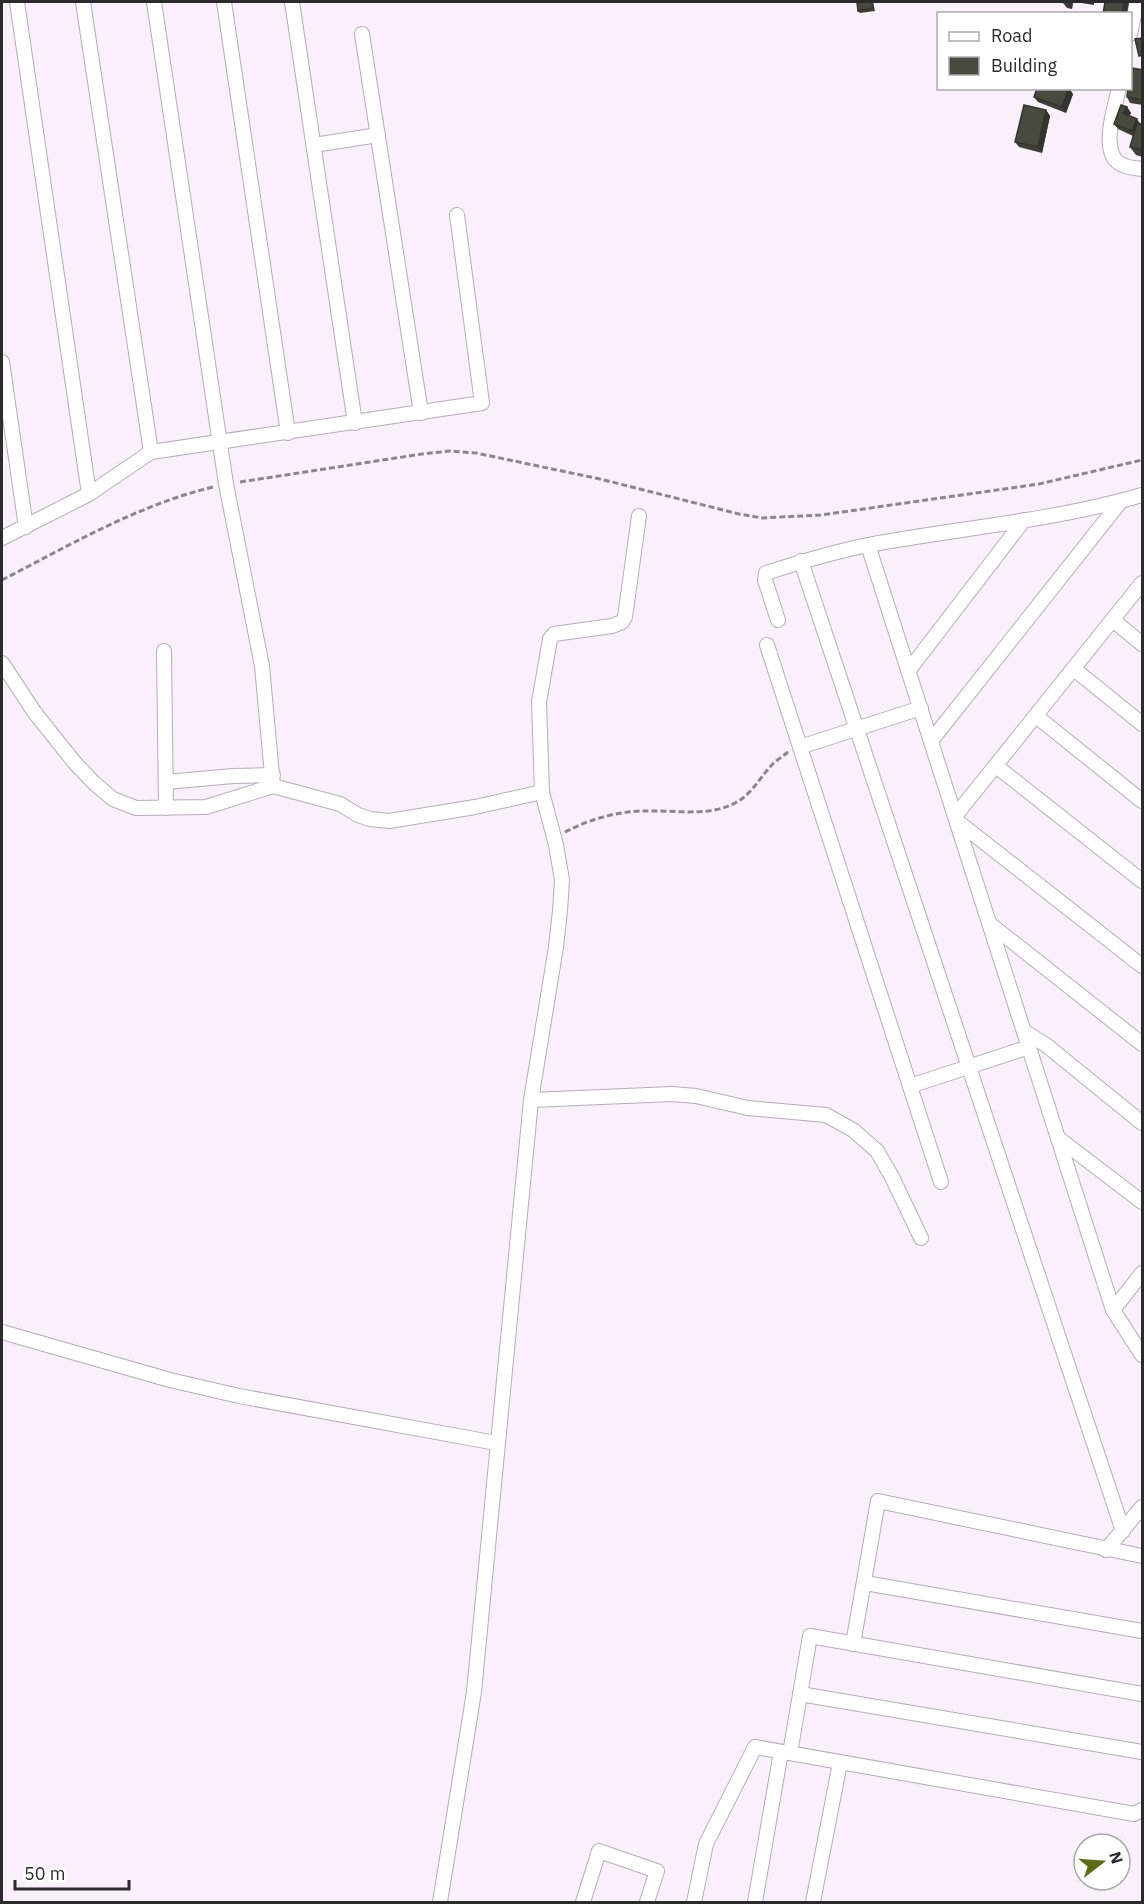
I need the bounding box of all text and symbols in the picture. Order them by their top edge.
legend [937,12,1132,90]
text: Road [991,24,1032,47]
text: Building [991,54,1058,77]
north arrow [1072,1832,1132,1892]
text: N [1105,1849,1128,1866]
scale bar [15,1853,129,1891]
text: 50 m [24,1862,66,1885]

